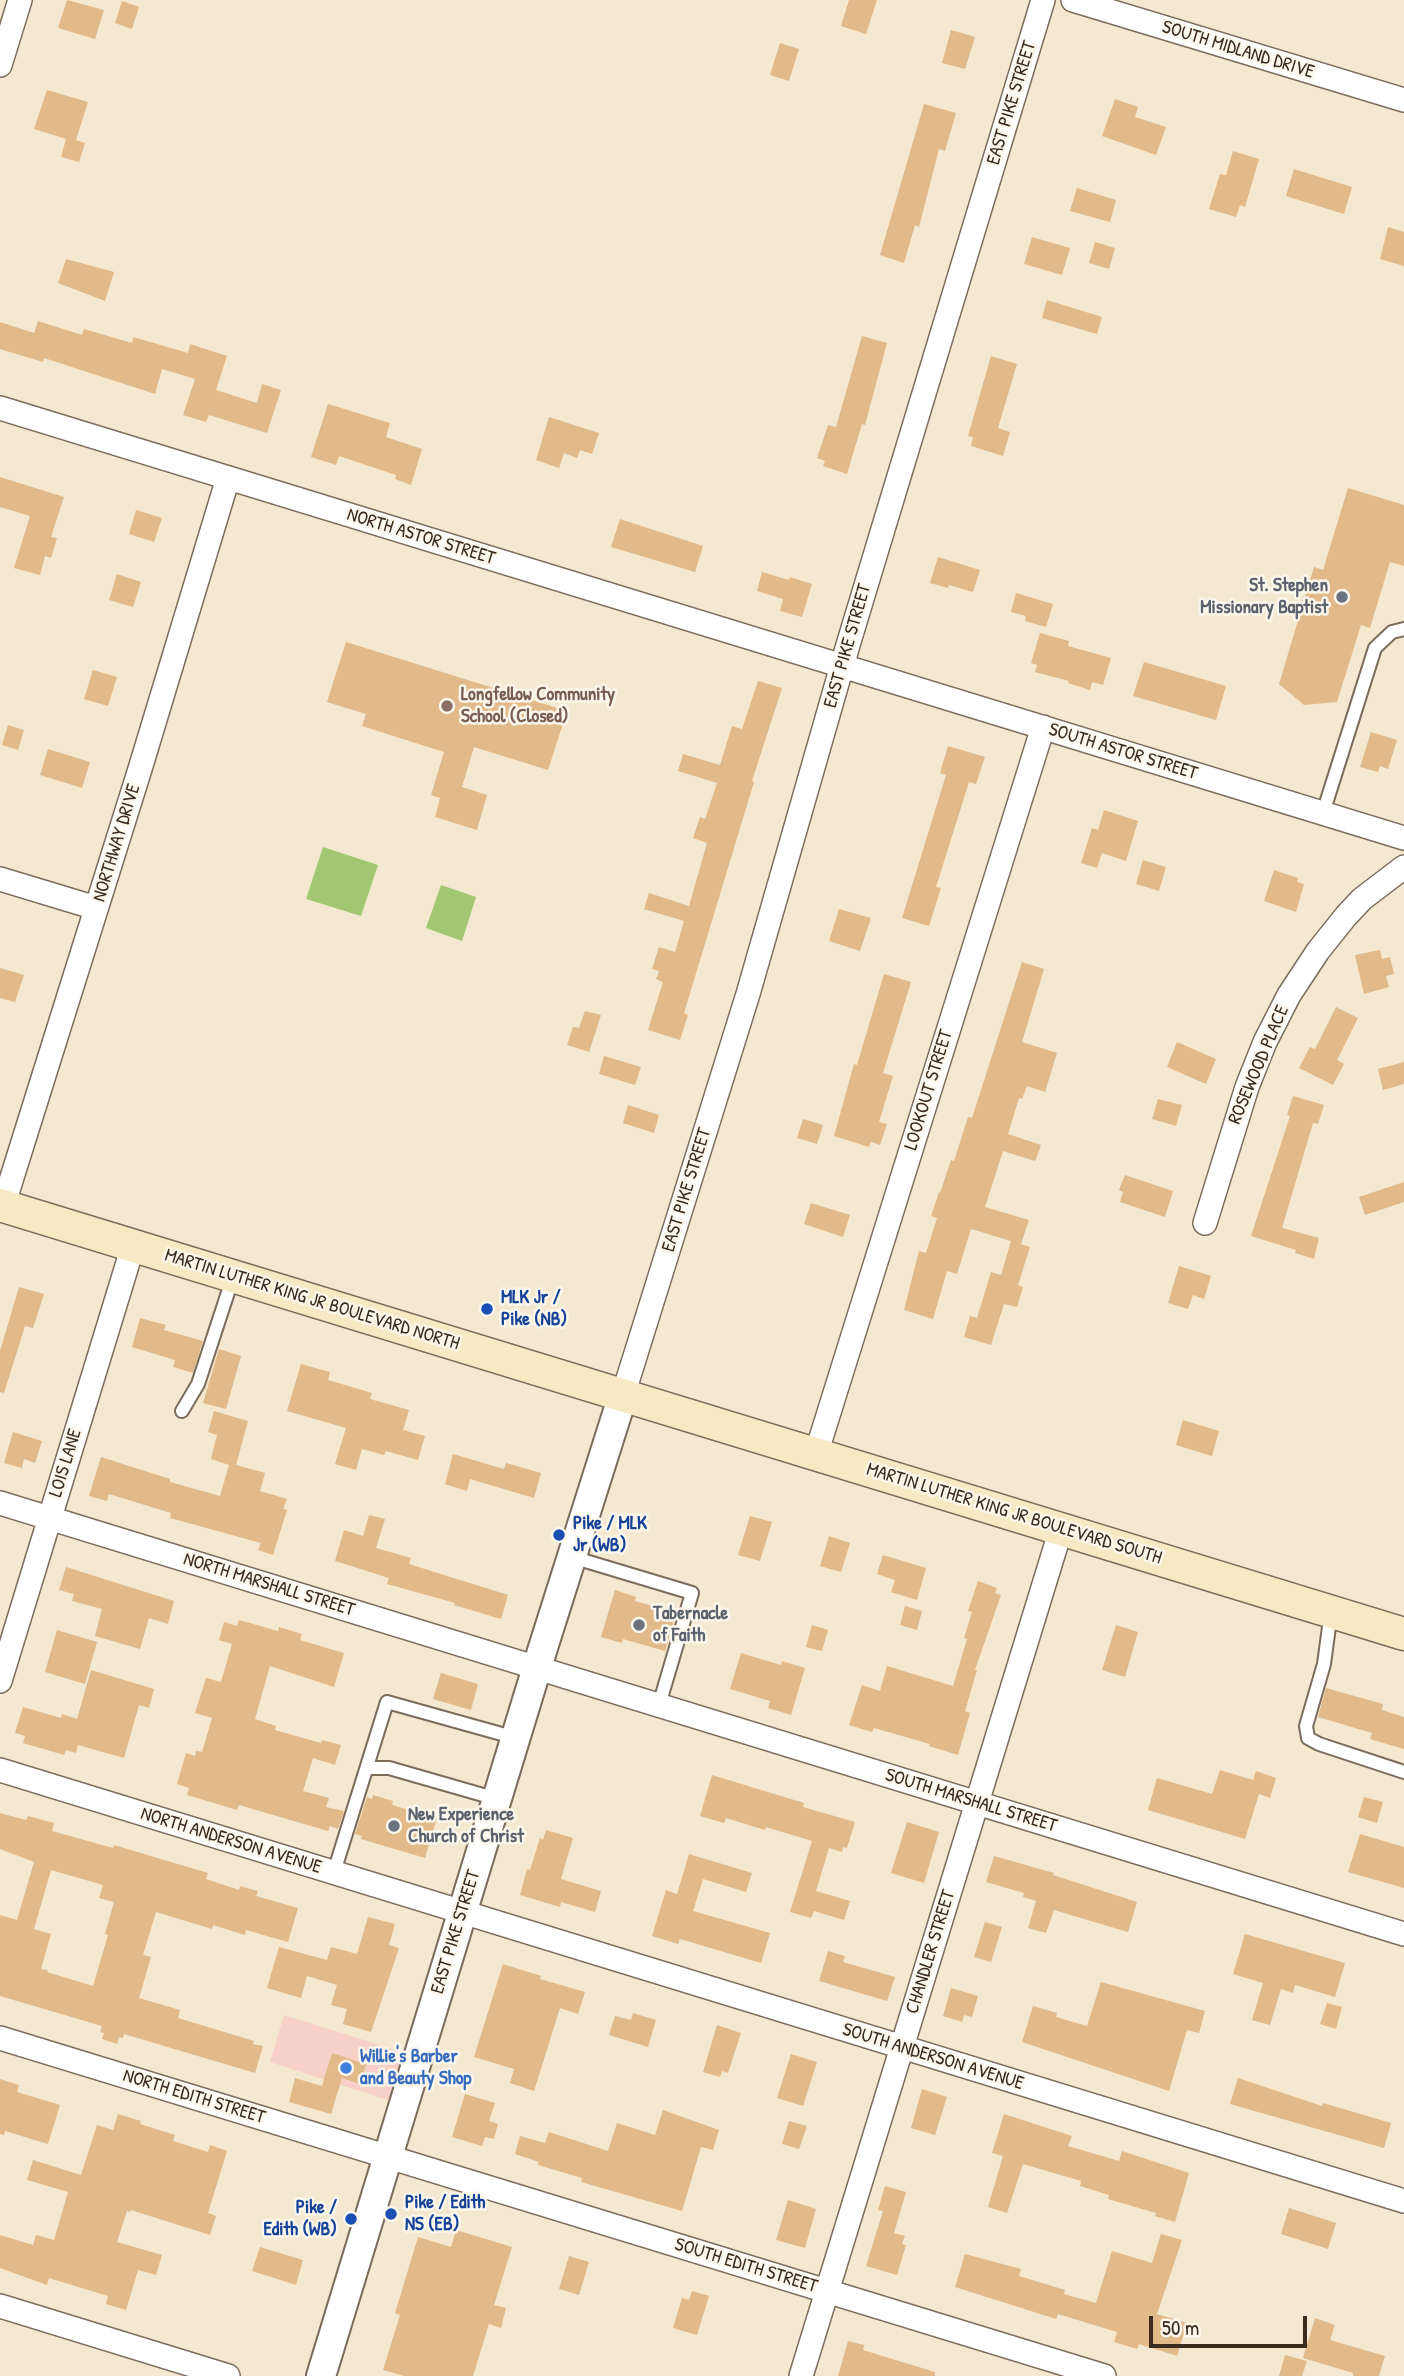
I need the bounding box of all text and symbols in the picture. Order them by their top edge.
street label: SOUTH MIDLAND DRIVE [1159,16,1317,84]
street label: EAST PIKE STREET [982,39,1042,167]
street label: NORTH ASTOR STREET [344,504,498,570]
place label: St. Stephen Missionary Baptist [1200,575,1328,619]
street label: EAST PIKE STREET [819,581,877,711]
marker: St. Stephen Missionary Baptist [1334,589,1350,605]
place label: Longfellow Community School (Closed) [461,684,615,728]
marker: Longfellow Community School (Closed) [439,698,455,714]
street label: SOUTH ASTOR STREET [1046,719,1200,785]
street label: NORTHWAY DRIVE [88,781,146,905]
street label: ROSEWOOD PLACE [1224,1002,1294,1128]
street label: LOOKOUT STREET [900,1027,958,1153]
street label: EAST PIKE STREET [657,1126,717,1254]
street label: MARTIN LUTHER KING JR BOULEVARD NORTH [162,1244,462,1356]
place label: MLK Jr / Pike (NB) [501,1287,567,1331]
marker: MLK Jr / Pike (NB) [479,1301,495,1317]
street label: LOIS LANE [45,1426,87,1500]
street label: MARTIN LUTHER KING JR BOULEVARD SOUTH [864,1458,1164,1570]
place label: Pike / MLK Jr (WB) [573,1513,647,1557]
marker: Pike / MLK Jr (WB) [551,1527,567,1543]
street label: NORTH MARSHALL STREET [181,1548,357,1622]
place label: Tabernacle of Faith [653,1603,728,1647]
marker: Tabernacle of Faith [631,1617,647,1633]
street label: SOUTH MARSHALL STREET [882,1764,1060,1838]
street label: NORTH ANDERSON AVENUE [138,1803,324,1879]
place label: New Experience Church of Christ [408,1804,524,1848]
marker: New Experience Church of Christ [386,1818,402,1834]
street label: EAST PIKE STREET [426,1868,486,1996]
street label: CHANDLER STREET [901,1887,961,2017]
street label: SOUTH ANDERSON AVENUE [840,2019,1026,2095]
place label: Willie's Barber and Beauty Shop [360,2046,471,2090]
marker: Willie's Barber and Beauty Shop [338,2060,354,2076]
street label: NORTH EDITH STREET [120,2065,268,2129]
place label: Pike / Edith NS (EB) [405,2192,485,2236]
place label: Pike / Edith (WB) [263,2197,337,2241]
marker: Pike / Edith NS (EB) [383,2206,399,2222]
marker: Pike / Edith (WB) [343,2211,359,2227]
street label: SOUTH EDITH STREET [672,2233,820,2299]
scale bar [1152,2302,1310,2346]
text: 50 m [1162,2313,1199,2342]

